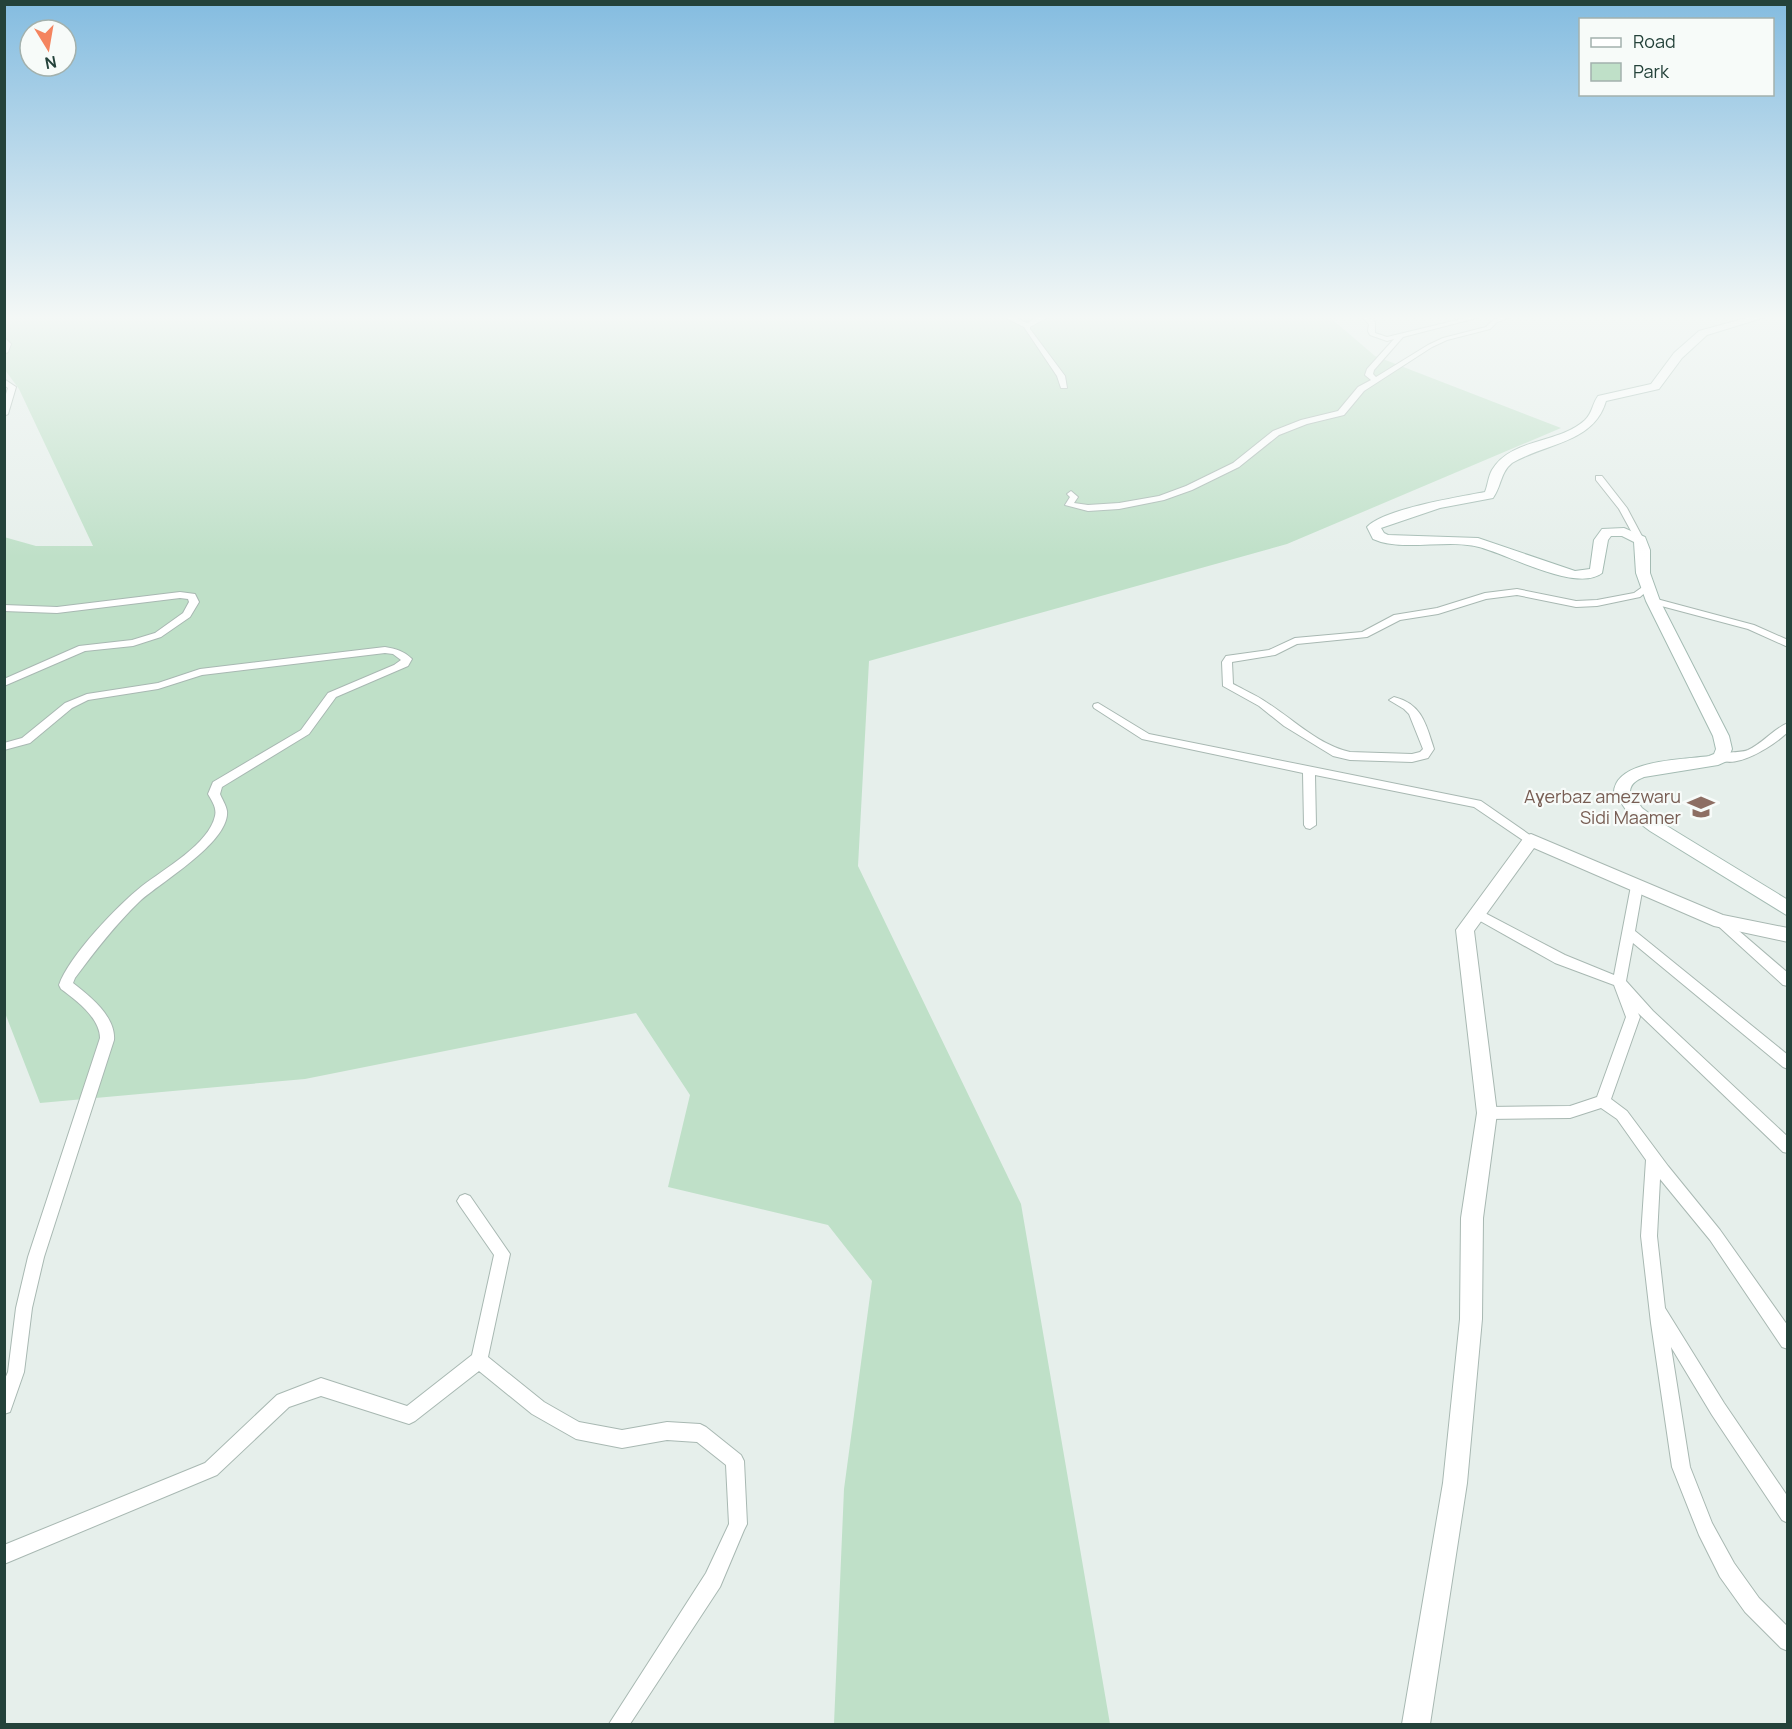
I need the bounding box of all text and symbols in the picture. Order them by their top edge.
north arrow [18,18,78,78]
legend [1579,18,1774,96]
text: Road [1633,29,1676,53]
text: N [43,51,59,75]
text: Park [1633,59,1670,83]
place label: Aɣerbaz amezwaru Sidi Maamer [1524,784,1681,829]
school or university icon: Aɣerbaz amezwaru Sidi Maamer [1686,792,1716,822]

